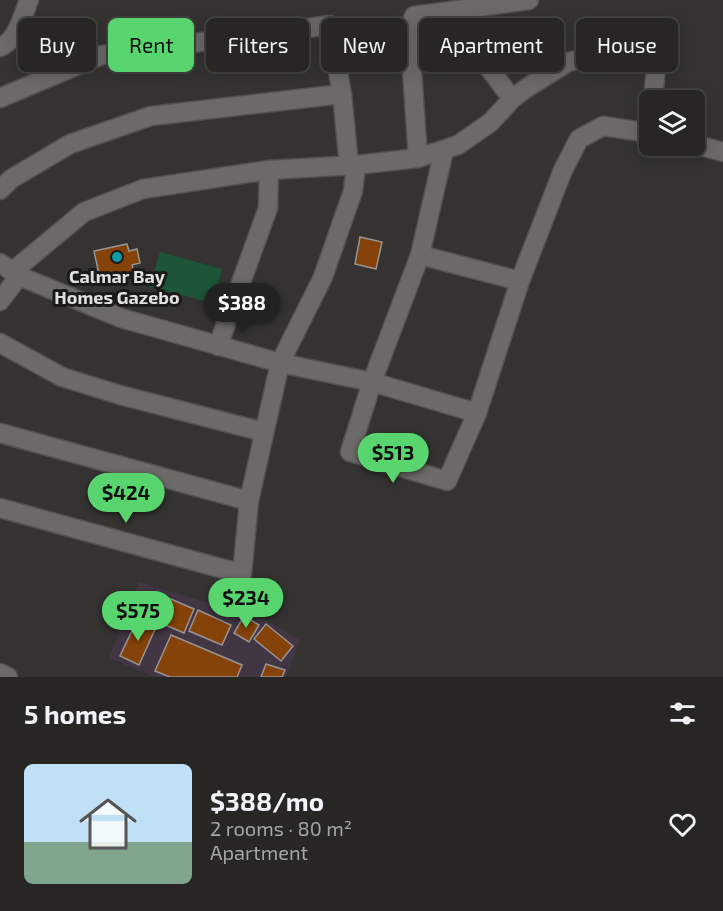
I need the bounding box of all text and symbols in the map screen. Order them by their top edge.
chip: Buy [18,18,96,72]
chip: Rent [108,18,194,72]
chip: Filters [206,18,309,72]
chip: New [321,18,407,72]
chip: Apartment [419,18,564,72]
chip: House [576,18,678,72]
map controls [639,90,705,156]
button: layers [639,90,705,156]
marker: Calmar Bay Homes Gazebo [110,250,124,264]
place label: Calmar Bay Homes Gazebo [54,265,180,308]
pin: $388 [206,283,278,334]
text: $388 [218,290,266,314]
pin: $513 [357,433,429,484]
text: $513 [372,440,414,464]
pin: $424 [90,473,162,524]
text: $424 [102,480,150,504]
pin: $234 [210,578,282,629]
text: $234 [222,585,270,609]
pin: $575 [102,591,174,642]
text: $575 [116,598,160,622]
icon: filters [666,697,699,730]
text: 5 homes [24,698,126,729]
text: $388/mo [210,785,324,816]
icon: home [72,788,144,860]
icon: heart [666,808,699,841]
text: 2 rooms · 80 m² [210,816,352,840]
text: Apartment [210,840,308,864]

